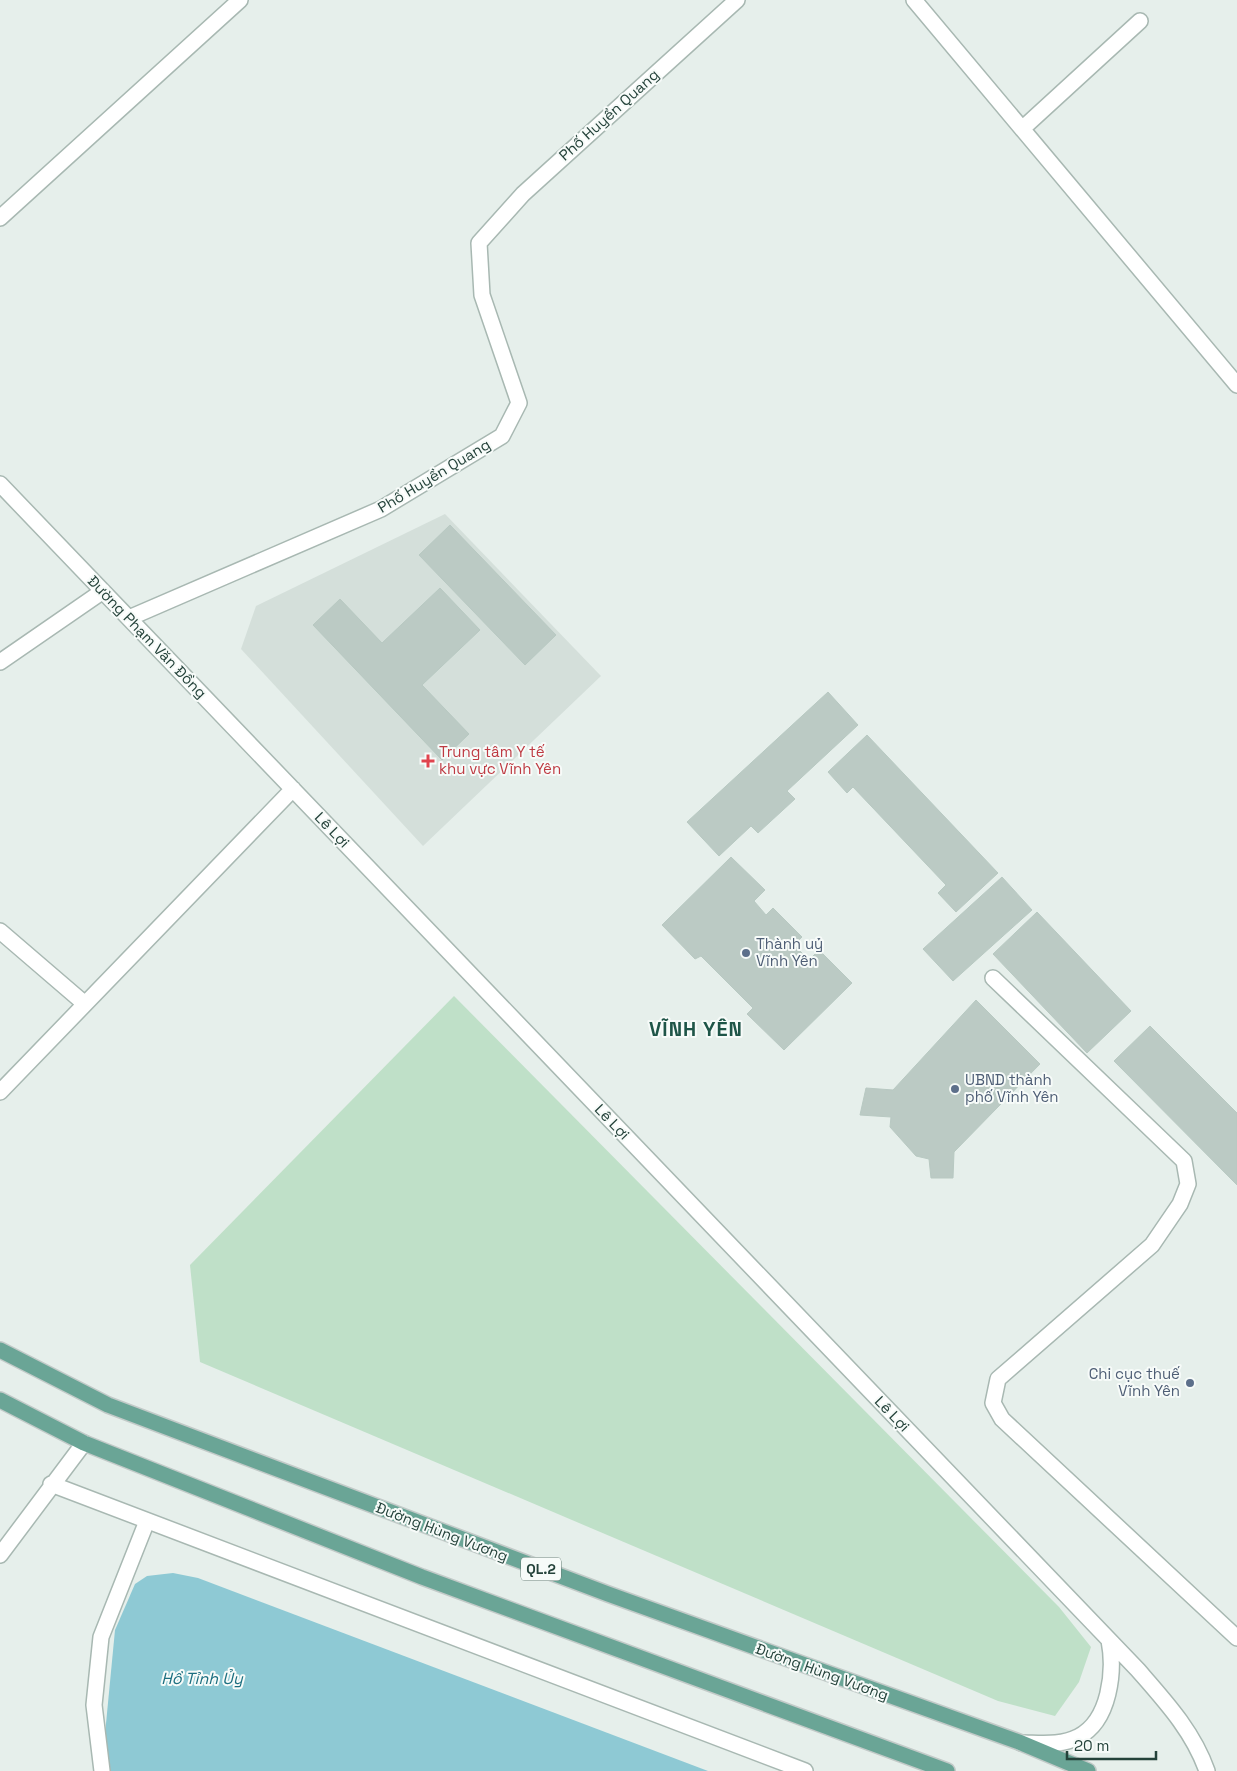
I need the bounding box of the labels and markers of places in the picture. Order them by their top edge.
place label: Trung tâm Y tế khu vực Vĩnh Yên [439,742,561,778]
marker: Trung tâm Y tế khu vực Vĩnh Yên [421,754,435,768]
place label: Thành uỷ Vĩnh Yên [756,934,823,970]
marker: Thành uỷ Vĩnh Yên [740,947,752,959]
place label: UBND thành phố Vĩnh Yên [965,1070,1059,1106]
marker: UBND thành phố Vĩnh Yên [949,1083,961,1095]
place label: Chi cục thuế Vĩnh Yên [1089,1364,1180,1400]
marker: Chi cục thuế Vĩnh Yên [1184,1377,1196,1389]

